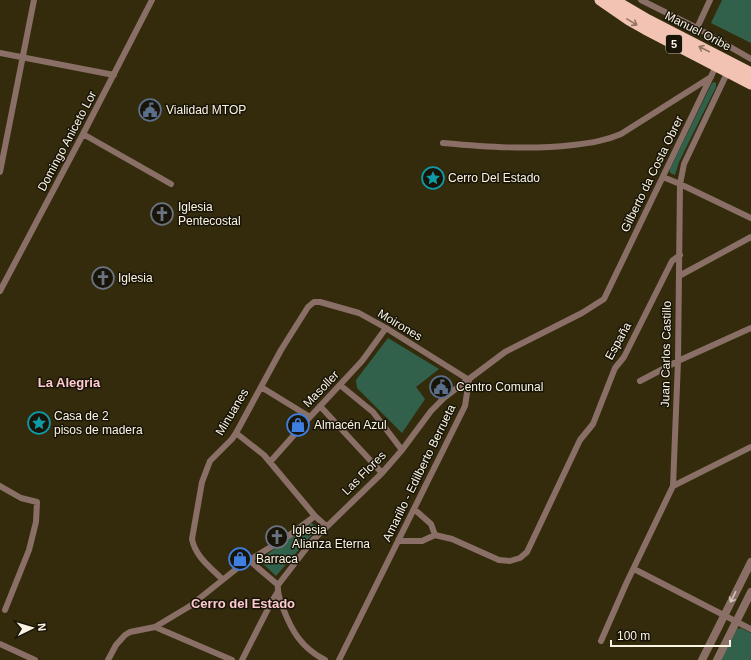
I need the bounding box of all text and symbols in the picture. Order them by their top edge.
street label: Manuel Oribe [663,8,734,54]
one-way arrow [626,18,638,26]
road number: 5 [666,35,682,53]
one-way arrow [698,45,710,52]
street label: Domingo Aniceto Lor [35,89,99,193]
public building icon: Vialidad MTOP [137,97,163,123]
place label: Vialidad MTOP [166,103,246,117]
street label: Gilberto da Costa Obrer [618,114,686,234]
place icon: Cerro Del Estado [420,165,446,191]
place label: Cerro Del Estado [448,171,540,185]
place label: Iglesia Pentecostal [178,200,241,228]
church icon: Iglesia Pentecostal [149,201,175,227]
church icon: Iglesia [90,265,116,291]
place label: Iglesia [118,271,153,285]
street label: Juan Carlos Castillo [658,300,674,407]
street label: Moirones [375,306,425,344]
street label: España [602,320,634,362]
street label: Masoller [300,368,342,410]
public building icon: Centro Comunal [428,374,454,400]
district label: La Alegria [38,375,101,390]
place label: Centro Comunal [456,380,543,394]
street label: Minuanes [213,386,251,438]
street label: Amarillo - Edilberto Berrueta [380,402,458,544]
place label: Casa de 2 pisos de madera [54,409,143,437]
place icon: Casa de 2 pisos de madera [26,410,52,436]
shop icon: Almacén Azul [285,412,311,438]
place label: Almacén Azul [314,418,387,432]
street label: Las Flores [339,448,389,498]
place label: Iglesia Alianza Eterna [292,523,370,551]
church icon: Iglesia Alianza Eterna [264,524,290,550]
shop icon: Barraca [227,546,253,572]
place label: Barraca [256,552,298,566]
one-way arrow [729,591,737,603]
district label: Cerro del Estado [191,596,295,611]
north arrow [12,608,52,648]
scale bar [611,622,730,648]
text: N [36,623,48,632]
text: 100 m [617,629,650,643]

